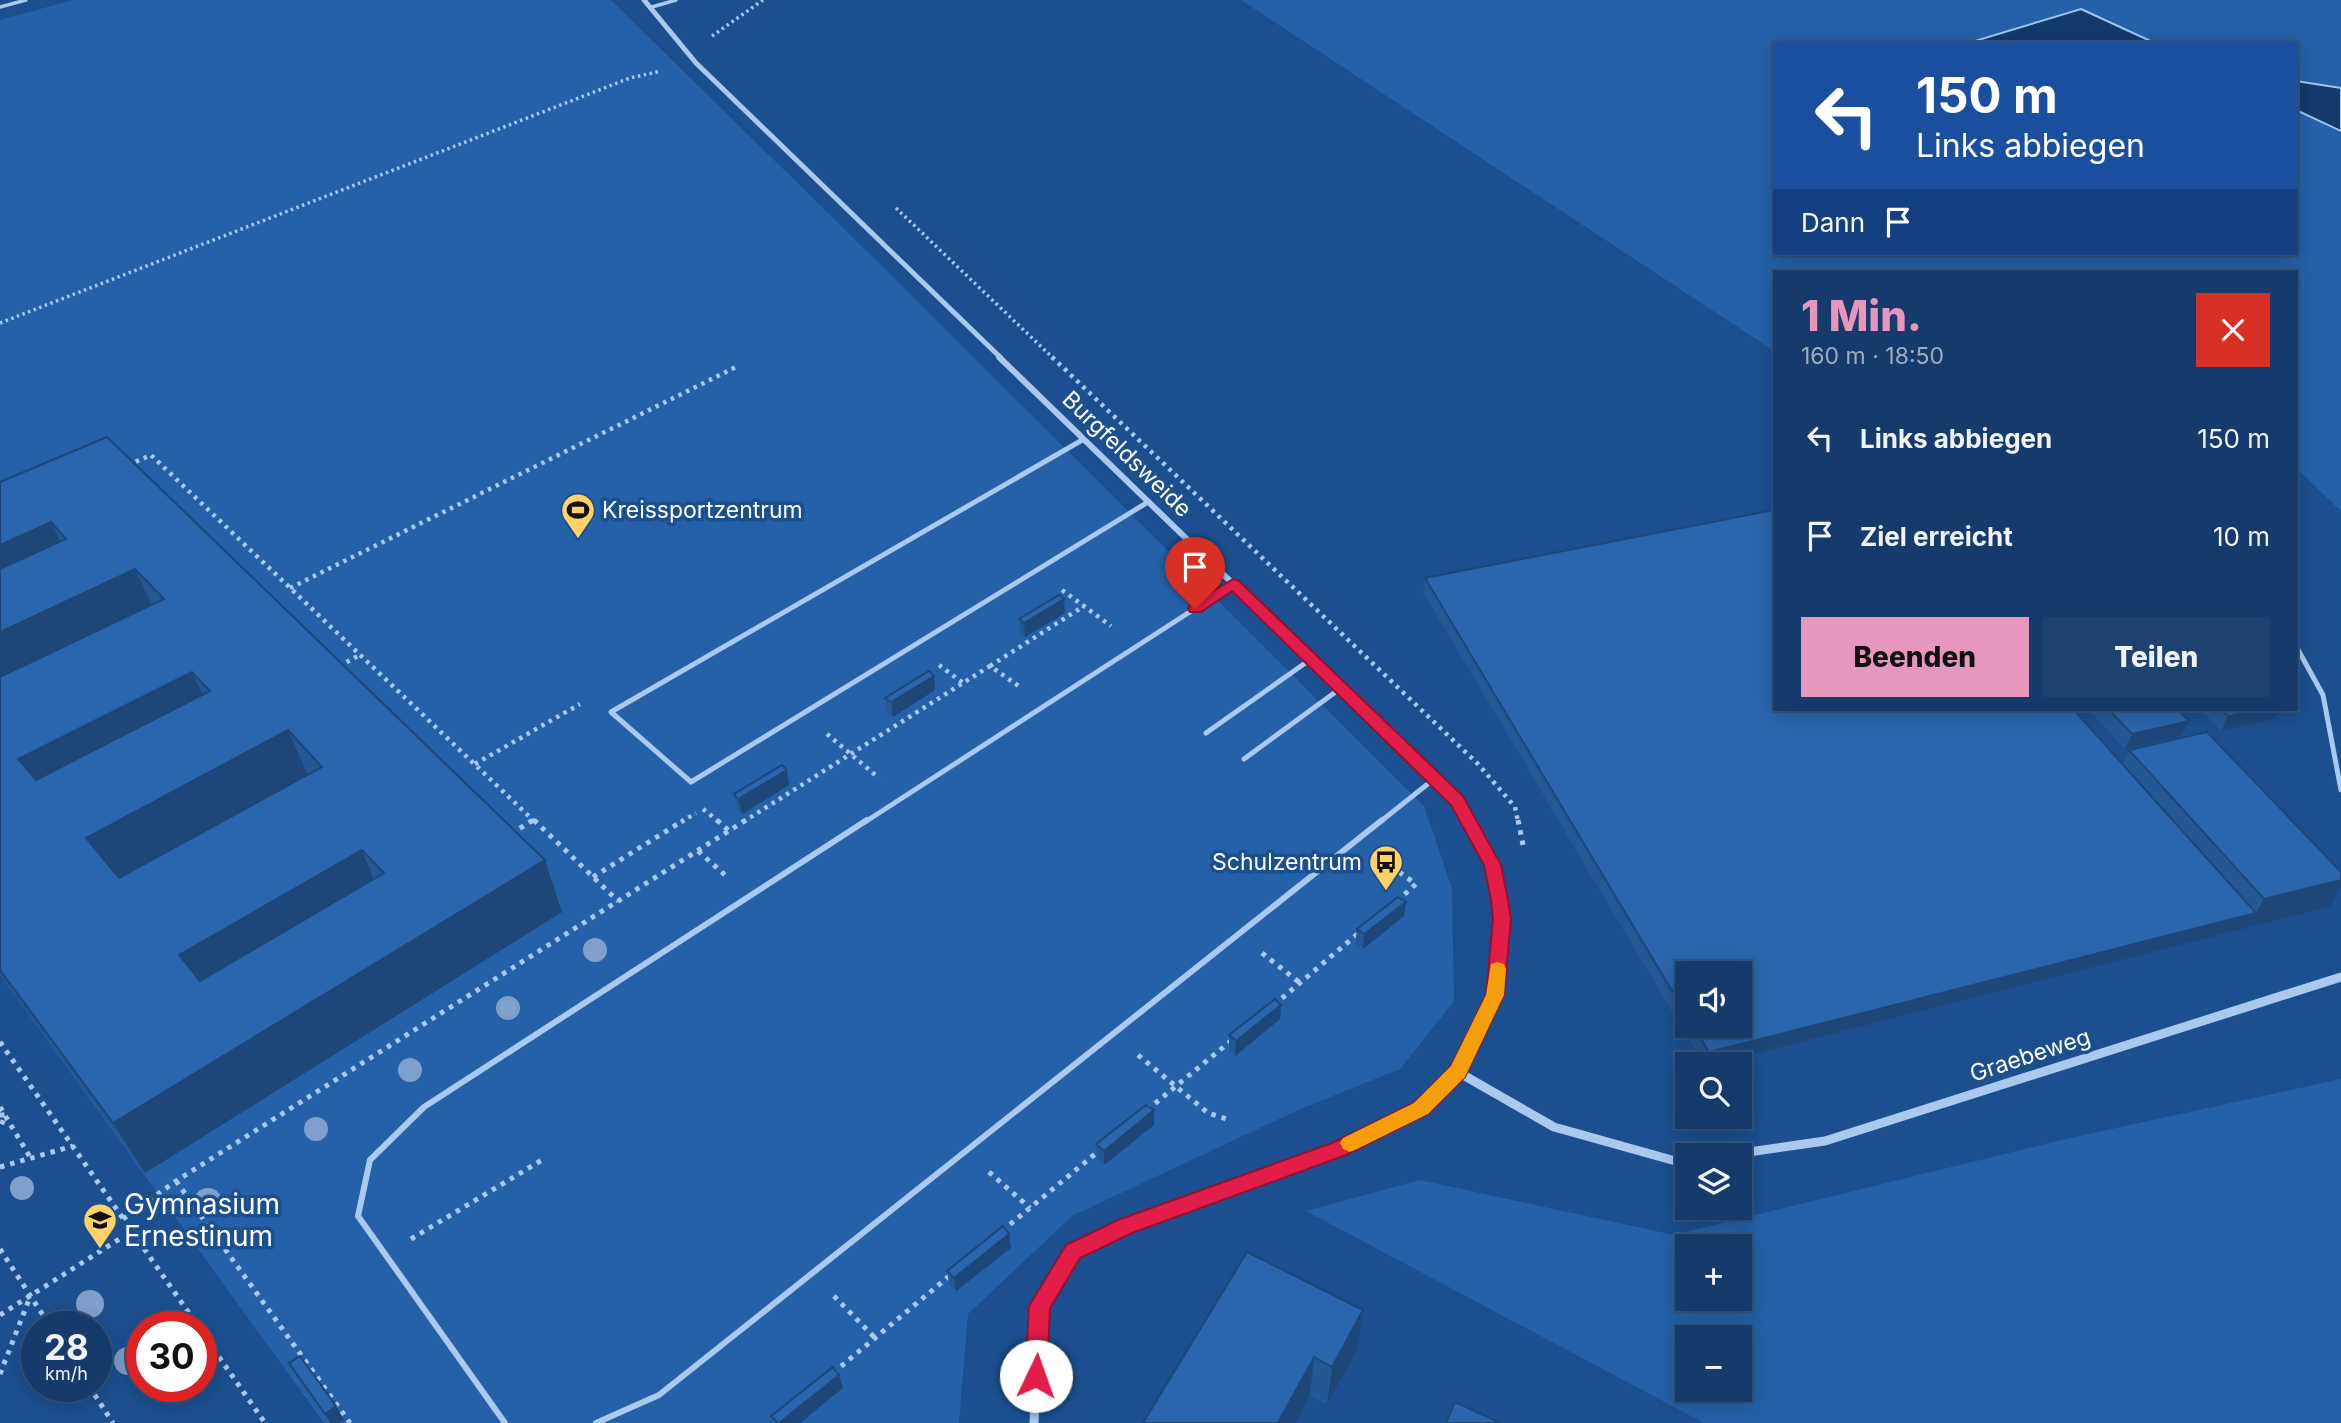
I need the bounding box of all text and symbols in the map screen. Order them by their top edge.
text: 150 m [1916,66,2058,125]
icon: left [1801,70,1892,161]
text: Links abbiegen [1916,126,2145,165]
icon: arrive [1879,203,1917,241]
text: Dann [1801,207,1865,238]
text: 1 Min. [1801,290,1922,341]
button: close [2196,293,2270,367]
text: 160 m · 18:50 [1801,342,1944,370]
street label: Burgfeldsweide [1057,385,1197,523]
icon: left [1801,419,1839,457]
text: Links abbiegen [1860,423,2052,454]
text: 150 m [2197,423,2270,454]
sports icon: Kreissportzentrum [559,491,597,540]
place label: Kreissportzentrum [602,496,803,524]
icon: arrive [1801,517,1839,555]
text: Ziel erreicht [1860,521,2013,552]
text: 10 m [2213,521,2270,552]
pin [1165,537,1225,609]
icon: arrive [1176,548,1214,586]
button: Beenden [1801,617,2029,697]
button: Teilen [2043,617,2270,697]
bus stop icon: Schulzentrum [1367,843,1405,892]
place label: Schulzentrum [1212,848,1362,876]
map controls [1675,961,1752,1402]
button: sound [1675,961,1752,1038]
street label: Graebeweg [1966,1022,2094,1088]
button: search [1675,1052,1752,1129]
button: layers [1675,1143,1752,1220]
place label: Gymnasium Ernestinum [124,1187,280,1253]
school or university icon: Gymnasium Ernestinum [81,1201,119,1250]
button: + [1675,1234,1752,1311]
speed limit sign: 30 [126,1311,217,1402]
button: − [1675,1325,1752,1402]
text: 28 [44,1326,89,1368]
position arrow [999,1339,1073,1413]
text: km/h [45,1363,88,1384]

